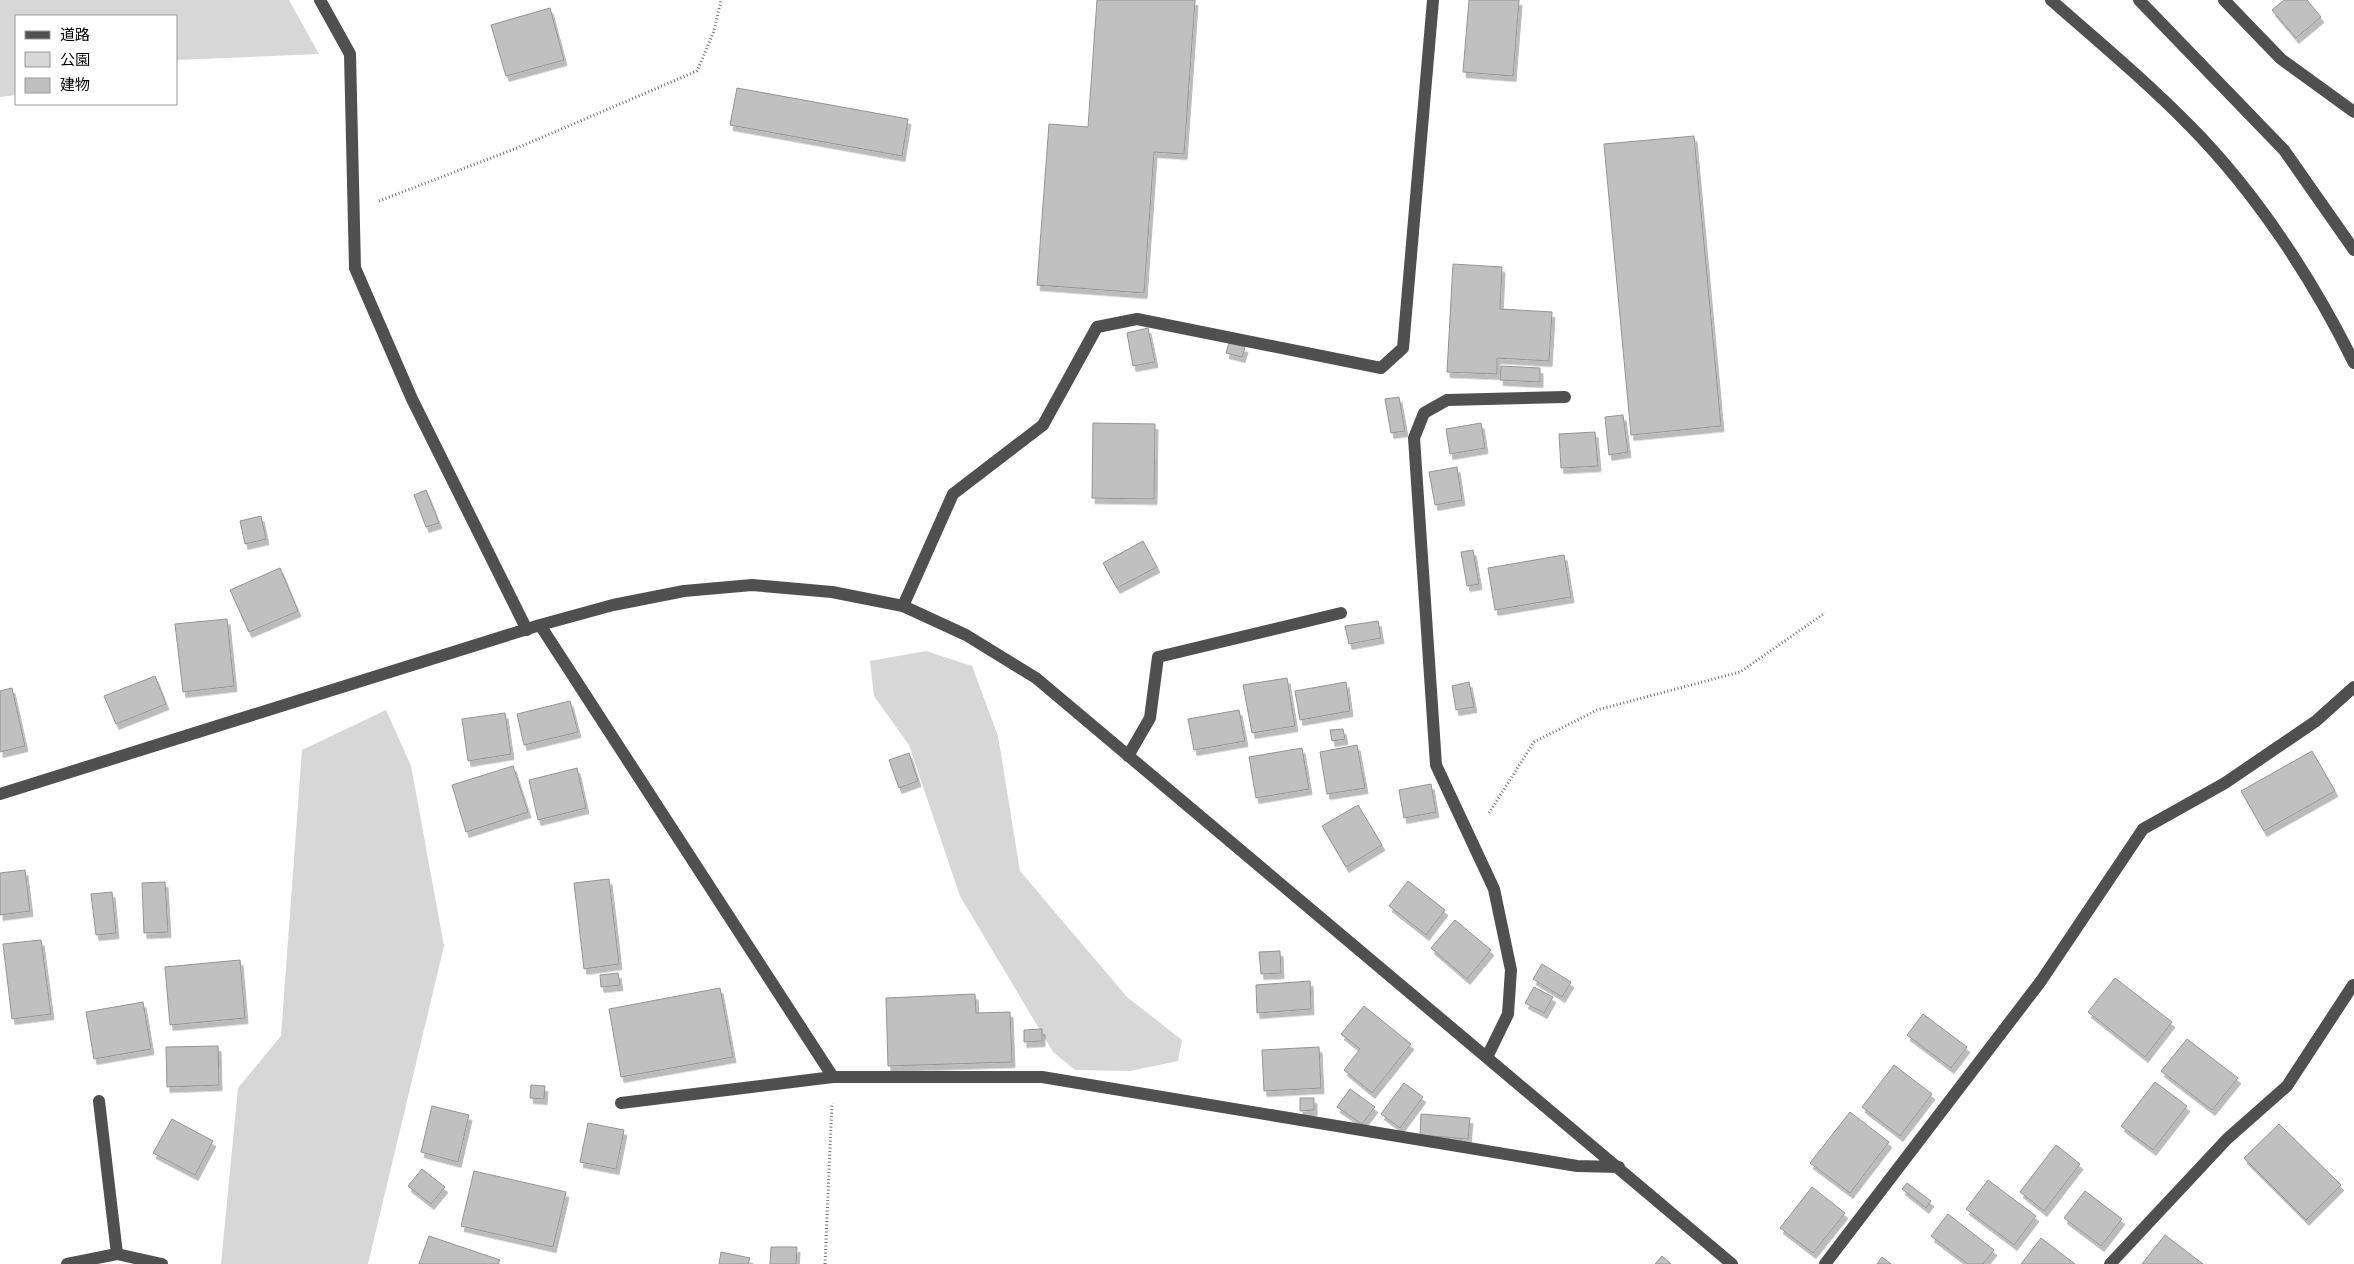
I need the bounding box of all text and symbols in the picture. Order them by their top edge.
legend [15,15,178,105]
text: 道路 [60,25,90,44]
text: 公園 [60,50,90,69]
text: 建物 [60,75,90,94]

